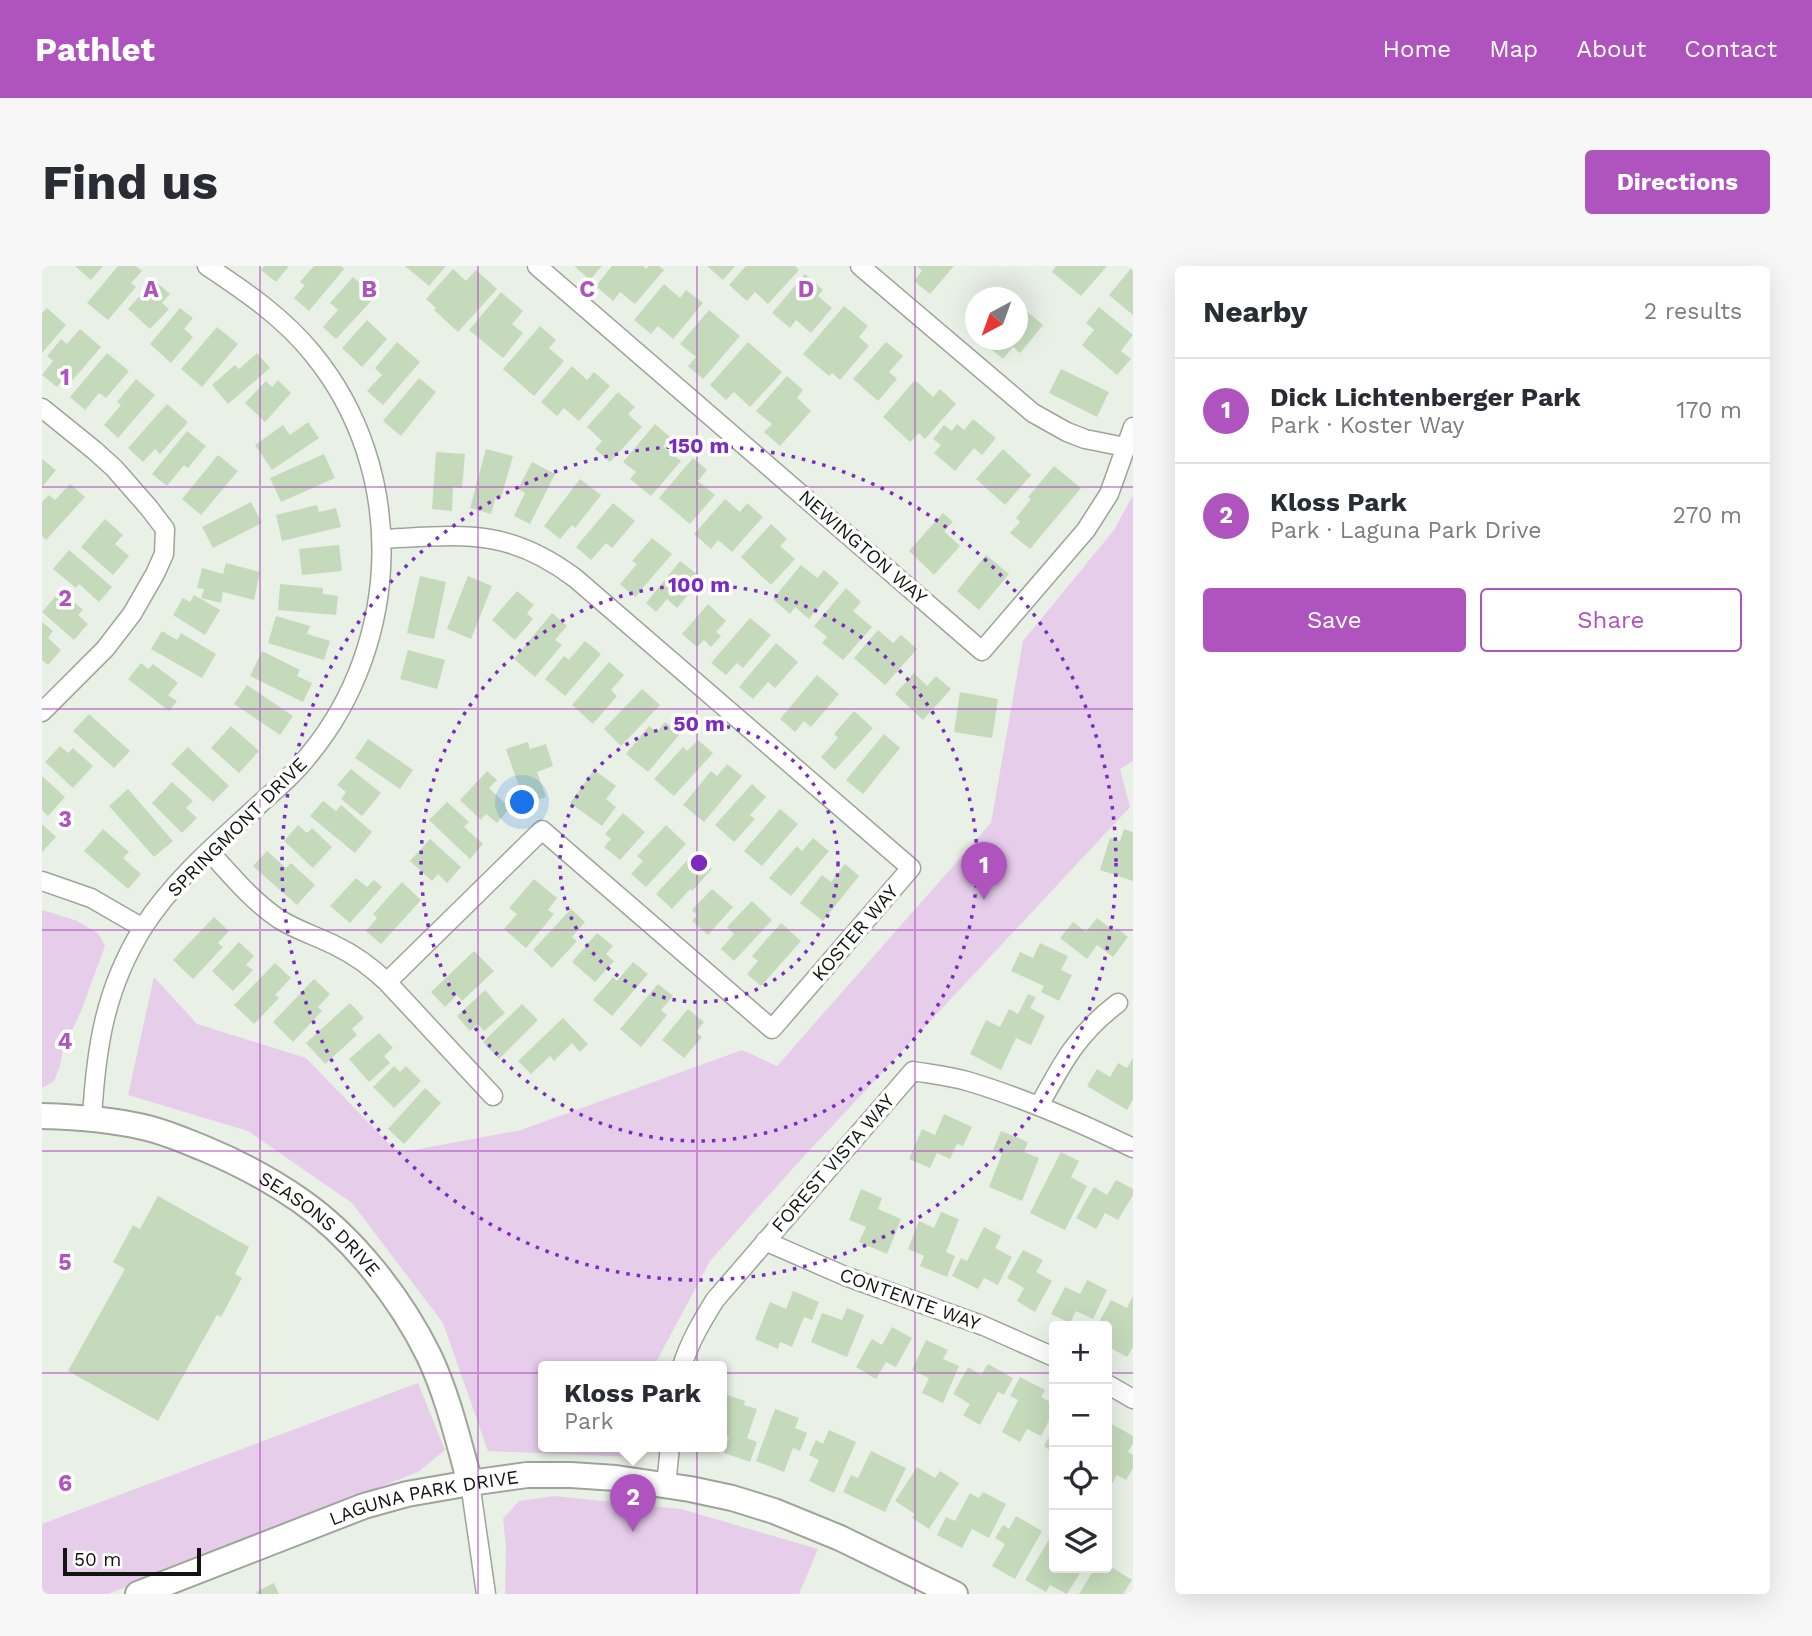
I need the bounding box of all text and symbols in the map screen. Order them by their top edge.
text: Pathlet [35,30,155,69]
text: Home [1383,35,1451,63]
text: Map [1489,35,1538,63]
text: About [1576,35,1646,63]
text: Contact [1684,35,1777,63]
button: Directions [1585,150,1770,214]
text: Find us [42,153,218,211]
text: A [143,276,159,303]
text: B [361,276,377,303]
text: C [579,276,595,303]
text: D [798,276,814,303]
north arrow [965,287,1028,350]
text: Nearby [1203,294,1308,329]
text: 2 results [1644,298,1742,325]
text: 1 [60,364,70,391]
text: Dick Lichtenberger Park [1270,382,1581,412]
text: 1 [1221,397,1231,424]
text: 170 m [1677,397,1742,424]
text: Park · Koster Way [1270,412,1464,439]
text: 150 m [669,433,729,458]
street label: NEWINGTON WAY [794,485,932,609]
text: Kloss Park [1270,487,1407,517]
text: 2 [1219,502,1233,529]
text: 270 m [1673,502,1742,529]
text: Park · Laguna Park Drive [1270,517,1542,544]
text: 100 m [668,572,730,597]
text: 2 [58,585,72,612]
button: Save [1203,588,1466,652]
button: Share [1480,588,1742,652]
text: 50 m [673,711,725,736]
street label: SPRINGMONT DRIVE [162,752,312,902]
your location [505,785,539,819]
text: 3 [58,806,72,833]
pin: 1 [961,842,1007,900]
centre of rings [687,851,711,875]
street label: KOSTER WAY [807,880,903,986]
text: 4 [58,1028,73,1055]
street label: FOREST VISTA WAY [767,1089,899,1237]
street label: SEASONS DRIVE [255,1166,385,1281]
text: 5 [58,1249,72,1276]
street label: CONTENTE WAY [837,1263,984,1335]
map controls [1049,1321,1112,1573]
button: + [1049,1321,1112,1384]
popup [538,1361,727,1452]
text: Kloss Park [564,1378,701,1408]
button: − [1049,1384,1112,1447]
text: Park [564,1408,613,1435]
button: locate [1049,1447,1112,1510]
street label: LAGUNA PARK DRIVE [326,1465,520,1530]
text: 6 [58,1470,72,1497]
pin: 2 [610,1474,656,1532]
button: layers [1049,1510,1112,1573]
scale bar [63,1545,201,1577]
text: 50 m [74,1548,121,1571]

